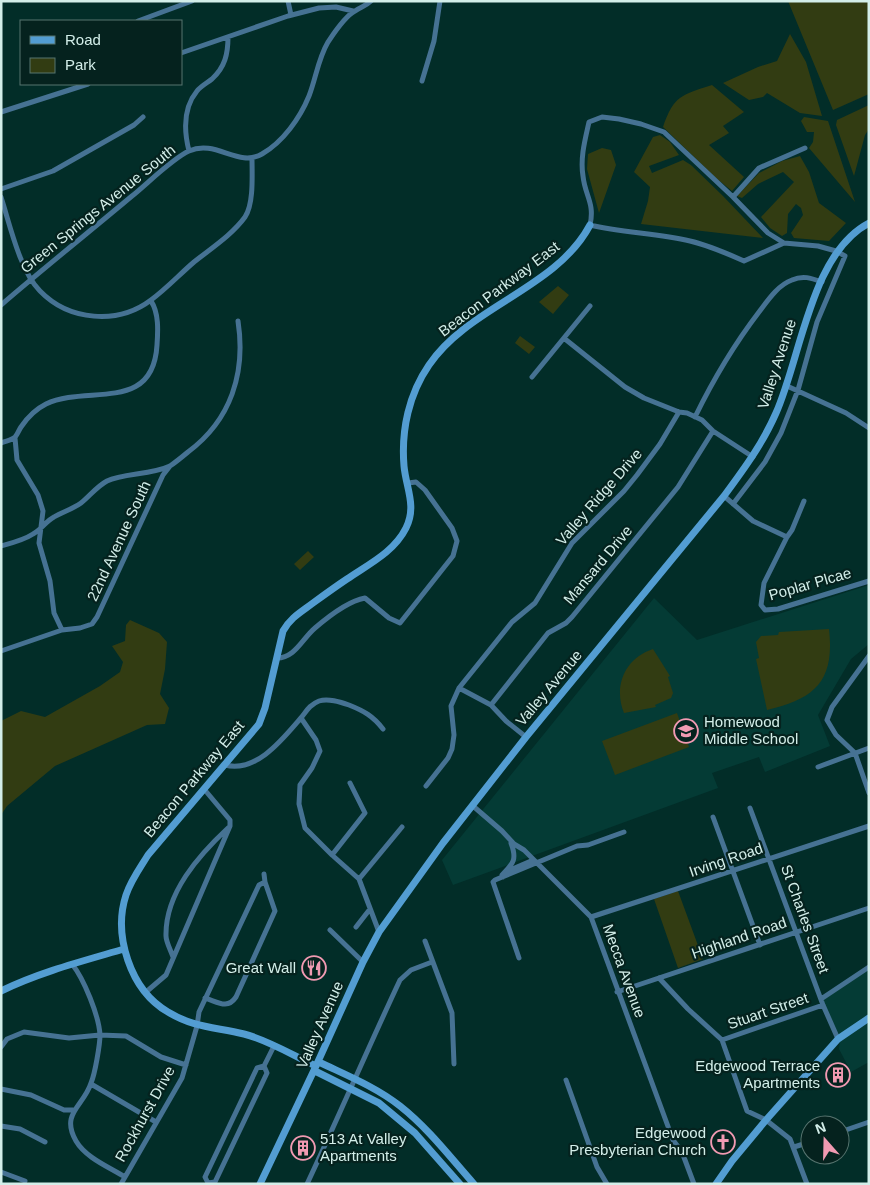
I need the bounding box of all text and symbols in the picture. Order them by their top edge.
legend [20,20,182,85]
text: Road [65,31,101,48]
text: Park [65,56,96,73]
street label: Green Springs Avenue South [17,141,178,276]
street label: Beacon Parkway East [435,237,563,340]
street label: Valley Avenue [754,317,799,411]
street label: Valley Ridge Drive [552,445,645,548]
street label: 22nd Avenue South [83,478,154,604]
street label: Mansard Drive [560,522,635,607]
street label: Poplar Plcae [767,564,853,603]
street label: Valley Avenue [512,646,585,729]
place label: Homewood Middle School [704,713,798,747]
street label: Beacon Parkway East [140,716,248,840]
school or university icon: Homewood Middle School [673,718,699,744]
street label: Irving Road [687,839,765,880]
street label: St Charles Street [778,862,833,976]
street label: Highland Road [689,913,789,962]
street label: Mecca Avenue [600,922,649,1020]
restaurant icon: Great Wall [301,955,327,981]
place label: Great Wall [226,959,296,976]
street label: Valley Avenue [293,979,346,1071]
street label: Stuart Street [725,989,811,1032]
place label: Edgewood Terrace Apartments [695,1057,820,1091]
building icon: Edgewood Terrace Apartments [825,1062,851,1088]
street label: Rockhurst Drive [111,1063,178,1165]
north arrow [800,1115,850,1165]
text: N [813,1119,828,1137]
place label: Edgewood Presbyterian Church [569,1124,706,1158]
church icon: Edgewood Presbyterian Church [710,1129,736,1155]
place label: 513 At Valley Apartments [320,1130,407,1164]
building icon: 513 At Valley Apartments [290,1135,316,1161]

